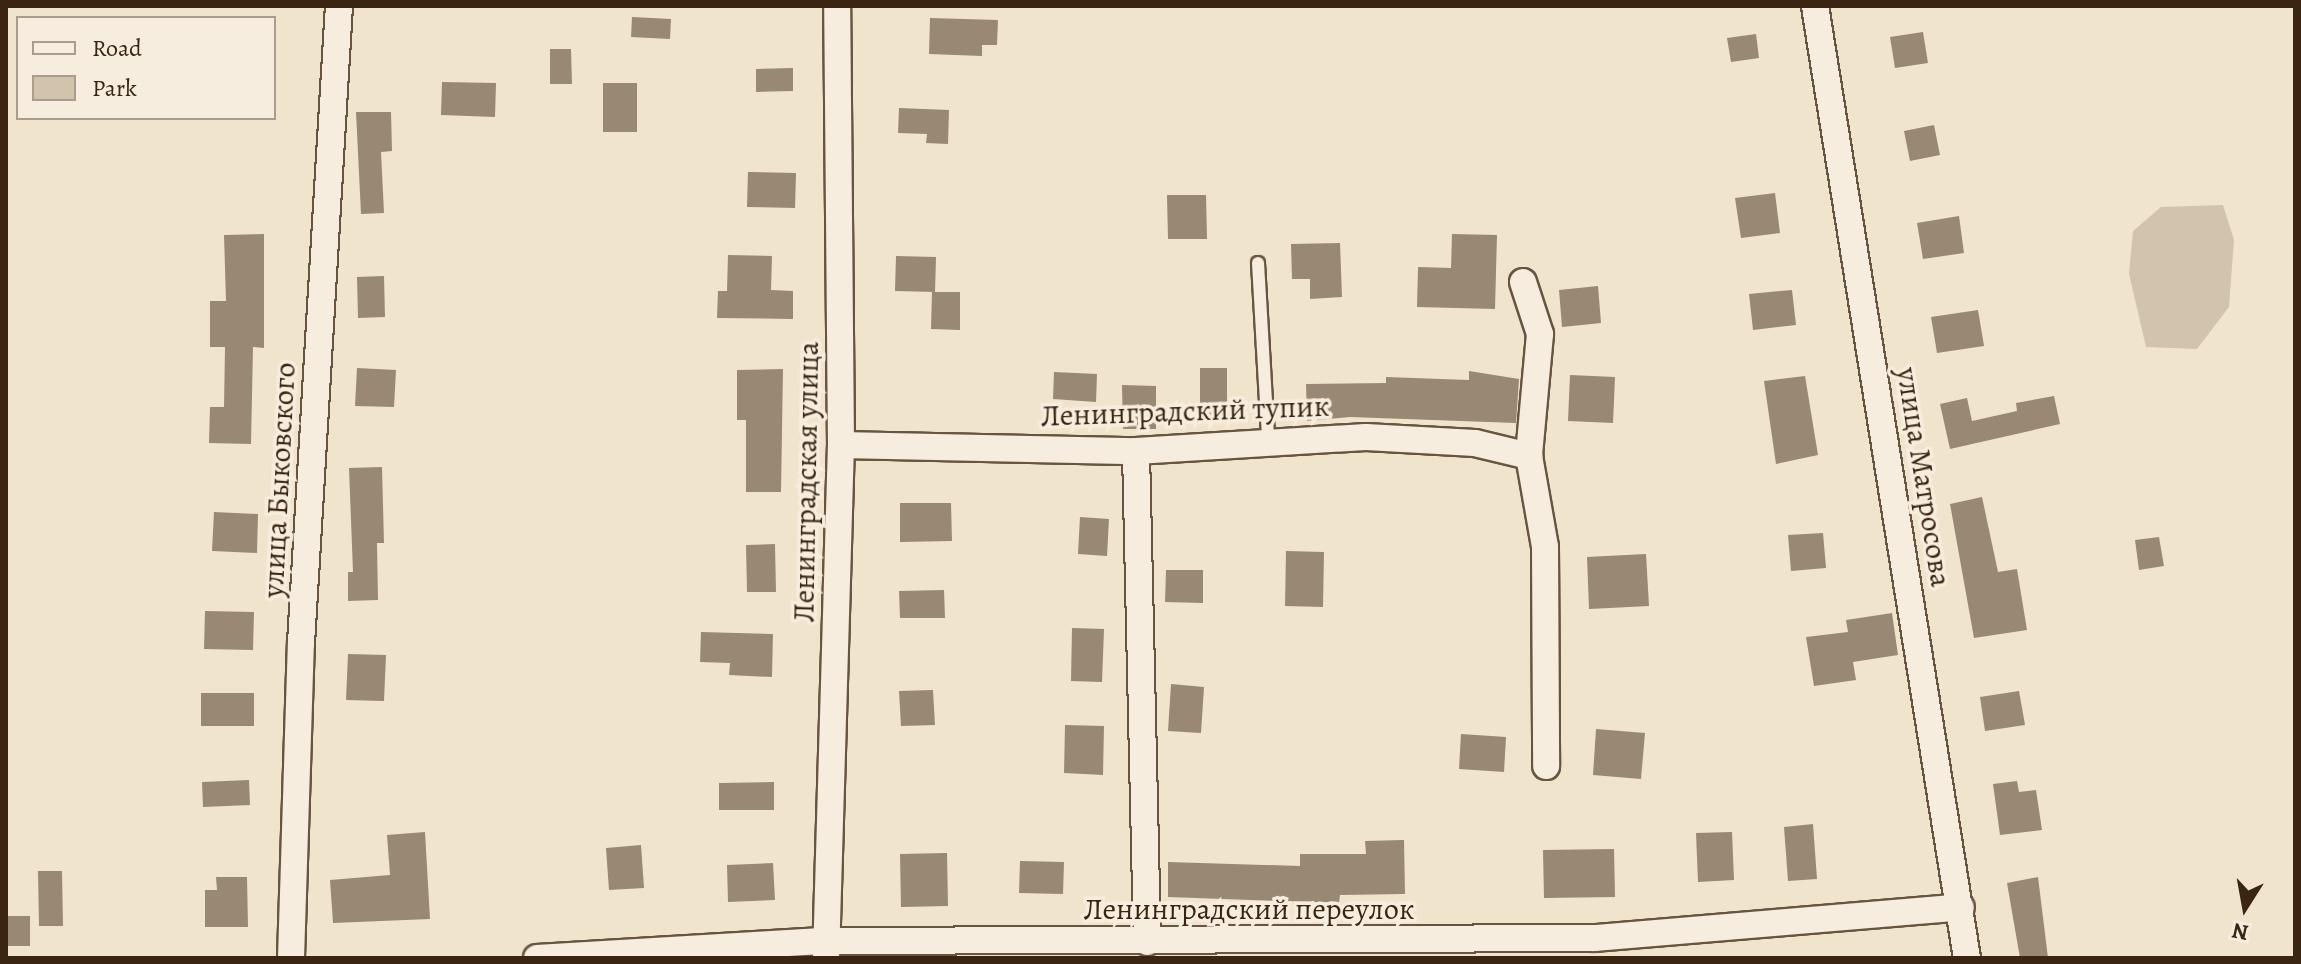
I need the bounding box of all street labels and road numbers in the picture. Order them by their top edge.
street label: Ленинградская улица [786,341,826,623]
street label: улица Быковского [255,361,303,599]
street label: улица Матросова [1889,365,1959,589]
street label: Ленинградский тупик [1040,388,1330,434]
street label: Ленинградский переулок [1083,891,1415,927]

